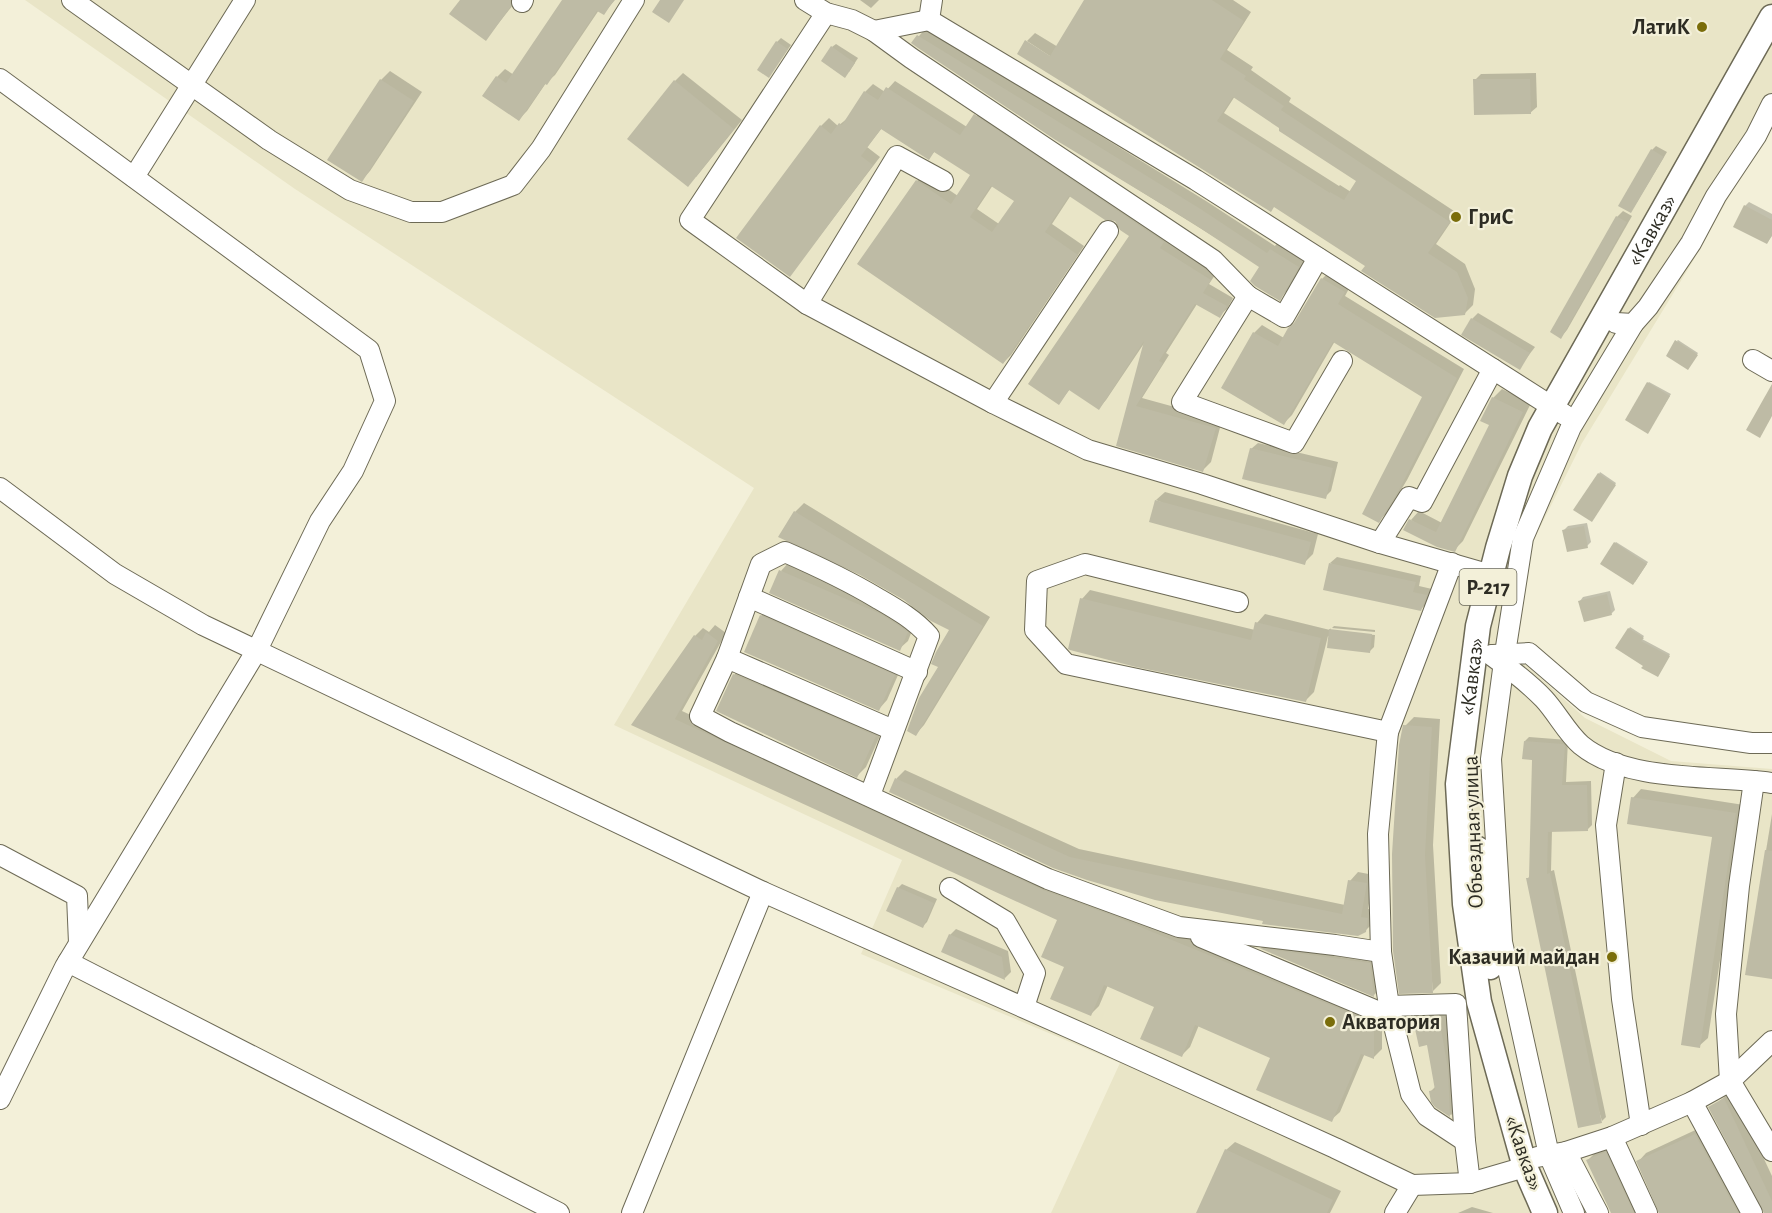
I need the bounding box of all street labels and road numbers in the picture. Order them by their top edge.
street label: «Кавказ» [1623,191,1681,270]
road number: Р-217 [1460,569,1516,605]
street label: «Кавказ» [1456,636,1487,717]
street label: Объездная улица [1459,755,1487,909]
street label: «Кавказ» [1501,1112,1547,1194]

